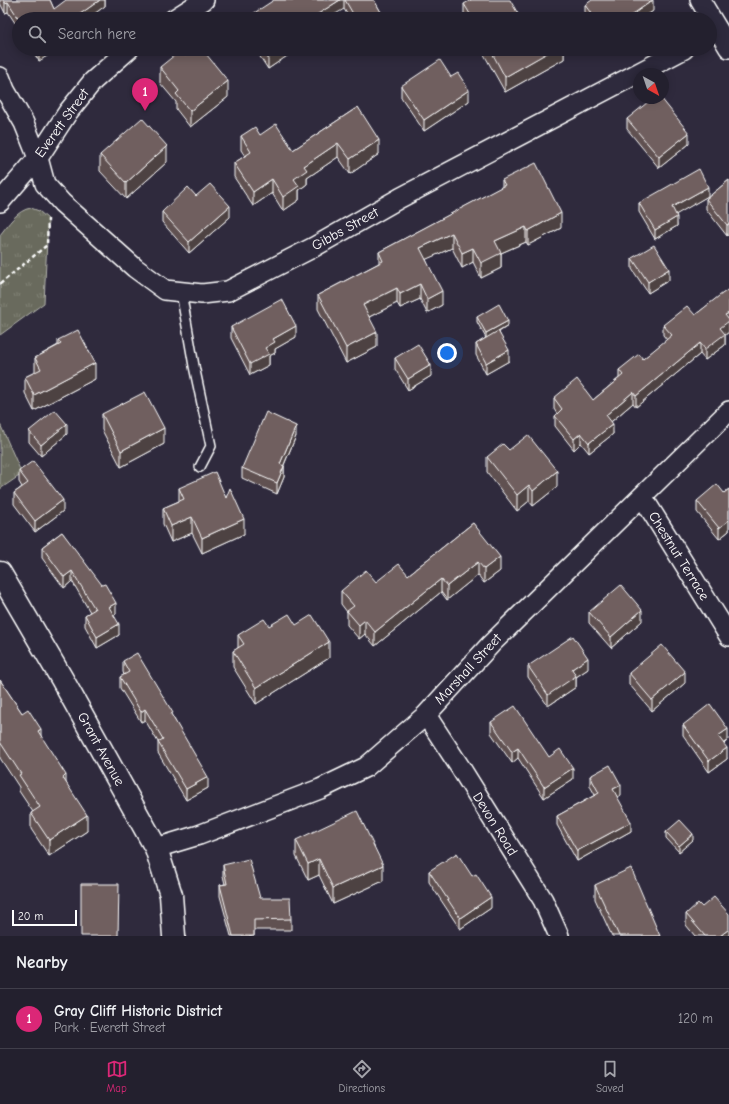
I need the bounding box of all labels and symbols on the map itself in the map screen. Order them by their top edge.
north arrow [633,68,669,104]
pin: 1 [132,78,158,111]
street label: Everett Street [31,84,93,161]
street label: Gibbs Street [309,203,382,254]
your location [437,343,457,363]
street label: Chestnut Terrace [645,508,713,604]
street label: Marshall Street [431,629,506,708]
street label: Grant Avenue [74,709,128,789]
street label: Devon Road [469,789,521,859]
scale bar [12,908,77,927]

